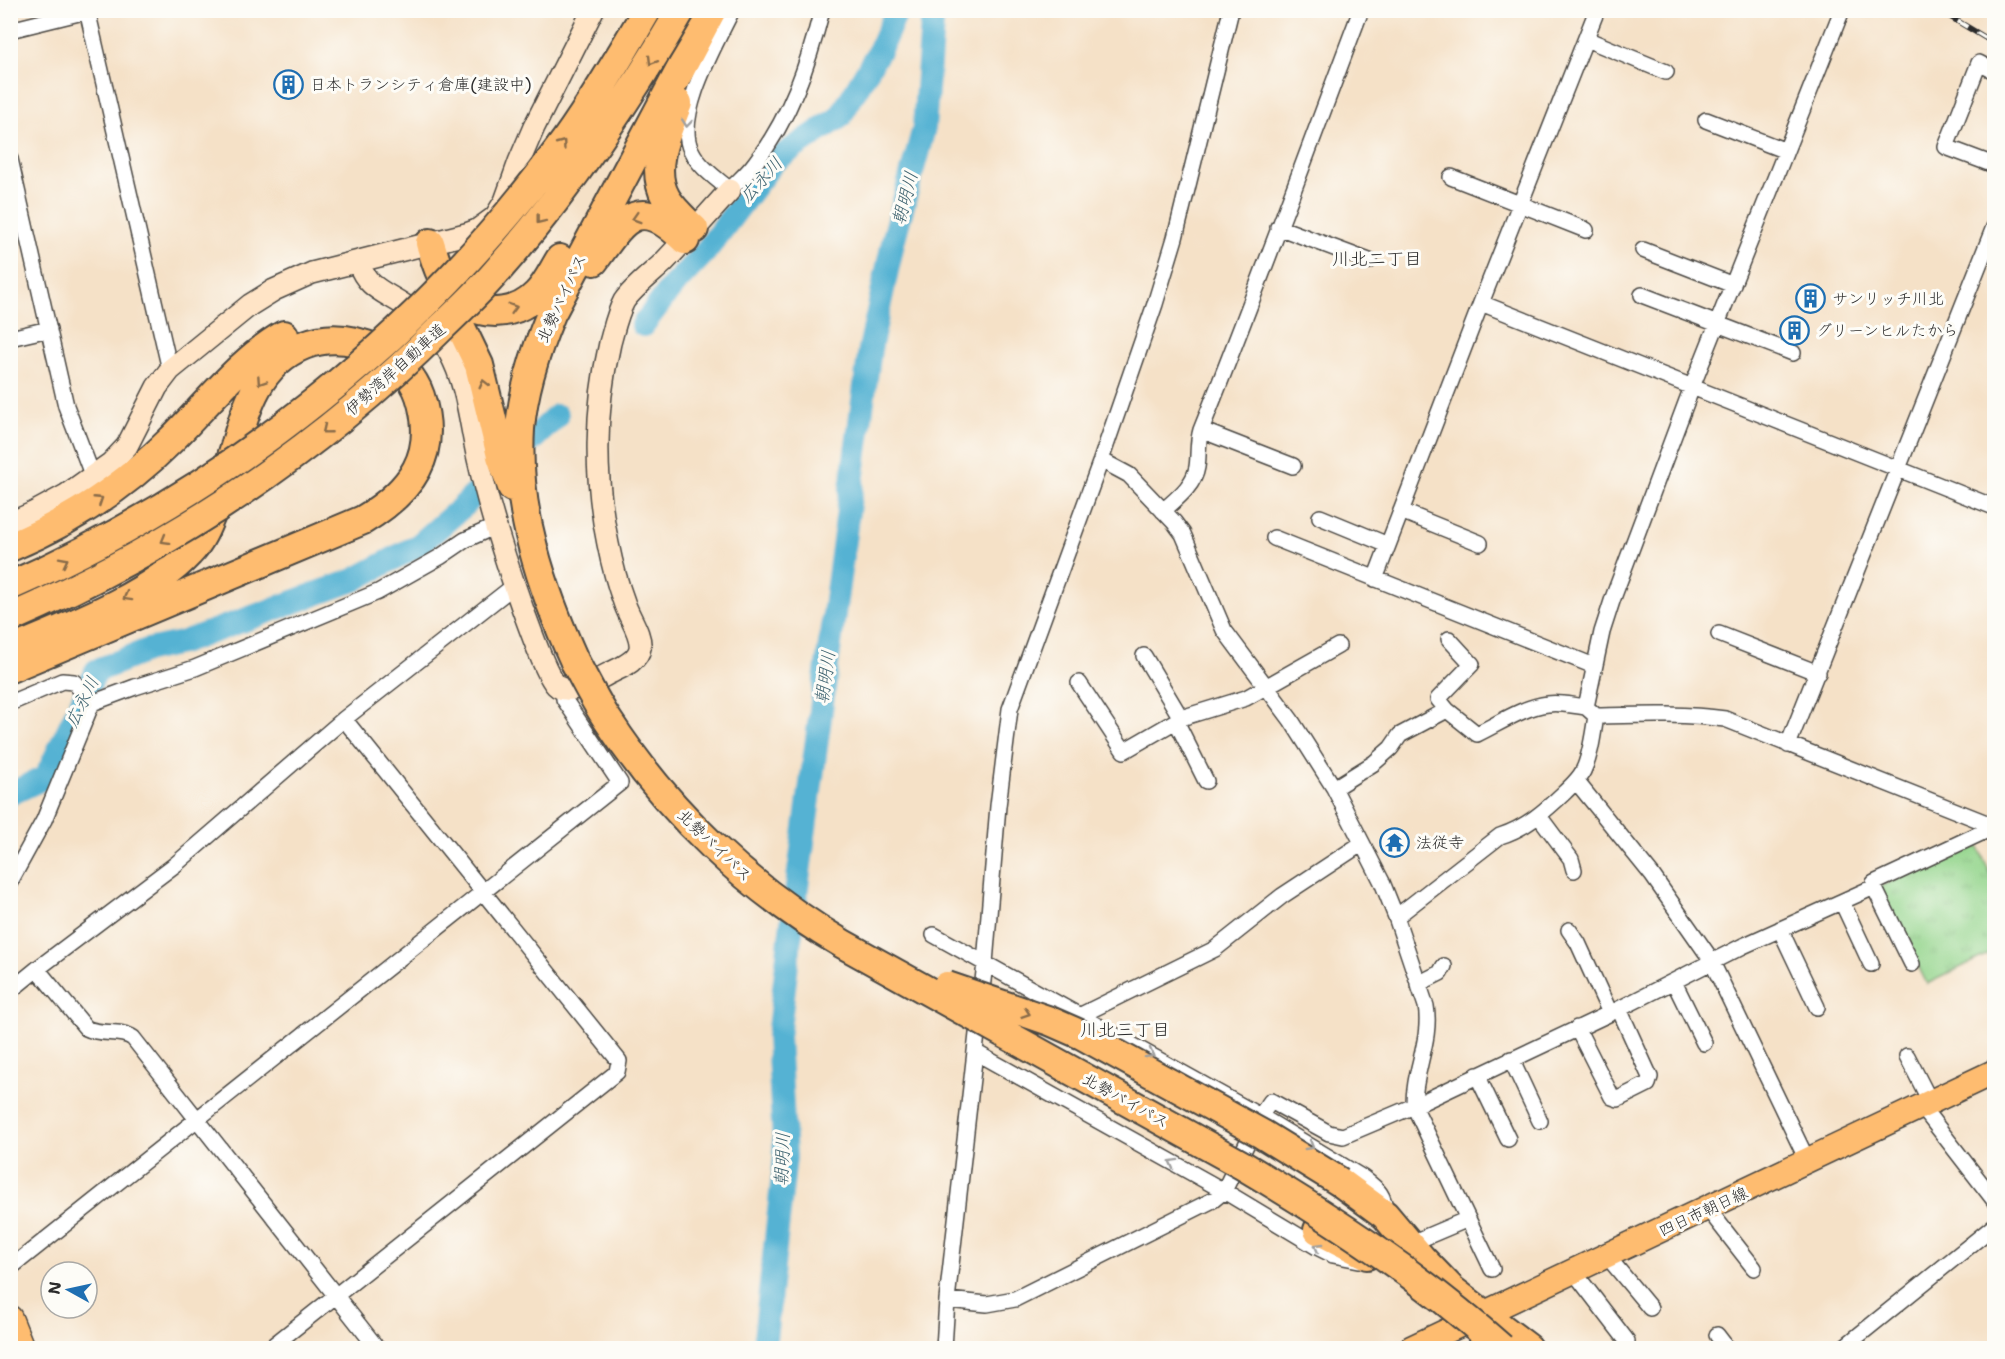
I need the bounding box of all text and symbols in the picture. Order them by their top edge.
one-way arrow [647,55,659,65]
building icon: 日本トランシティ倉庫(建設中) [273,68,305,100]
place label: 日本トランシティ倉庫(建設中) [310,74,532,95]
one-way arrow [681,118,694,127]
one-way arrow [555,139,566,150]
water label: 広永川 [734,152,788,208]
water label: 朝明川 [886,169,924,227]
one-way arrow [631,211,642,223]
one-way arrow [536,214,547,225]
district label: 川北二丁目 [1332,247,1422,271]
street label: 北勢バイパス [532,250,591,346]
building icon: サンリッチ川北 [1795,282,1827,314]
place label: サンリッチ川北 [1832,288,1944,309]
one-way arrow [508,303,518,316]
building icon: グリーンヒルたから [1779,314,1811,346]
street label: 伊勢湾岸自動車道 [341,319,450,420]
place label: グリーンヒルたから [1816,320,1959,341]
one-way arrow [256,375,268,385]
one-way arrow [479,379,492,389]
one-way arrow [322,423,333,434]
one-way arrow [92,496,103,507]
one-way arrow [161,533,171,544]
one-way arrow [57,557,68,568]
one-way arrow [123,590,133,601]
water label: 朝明川 [809,649,841,705]
water label: 広永川 [59,672,105,732]
street label: 北勢バイパス [673,805,756,886]
temple icon: 法従寺 [1379,826,1411,858]
place label: 法従寺 [1416,832,1464,853]
one-way arrow [1020,1005,1031,1018]
district label: 川北三丁目 [1080,1018,1170,1042]
one-way arrow [1144,1047,1154,1058]
street label: 北勢バイパス [1079,1068,1173,1133]
water label: 朝明川 [769,1132,795,1186]
one-way arrow [1304,1138,1314,1150]
one-way arrow [1169,1159,1179,1170]
street label: 四日市朝日線 [1655,1182,1751,1241]
one-way arrow [1314,1243,1325,1255]
north arrow [39,1260,99,1320]
text: N [43,1280,66,1296]

